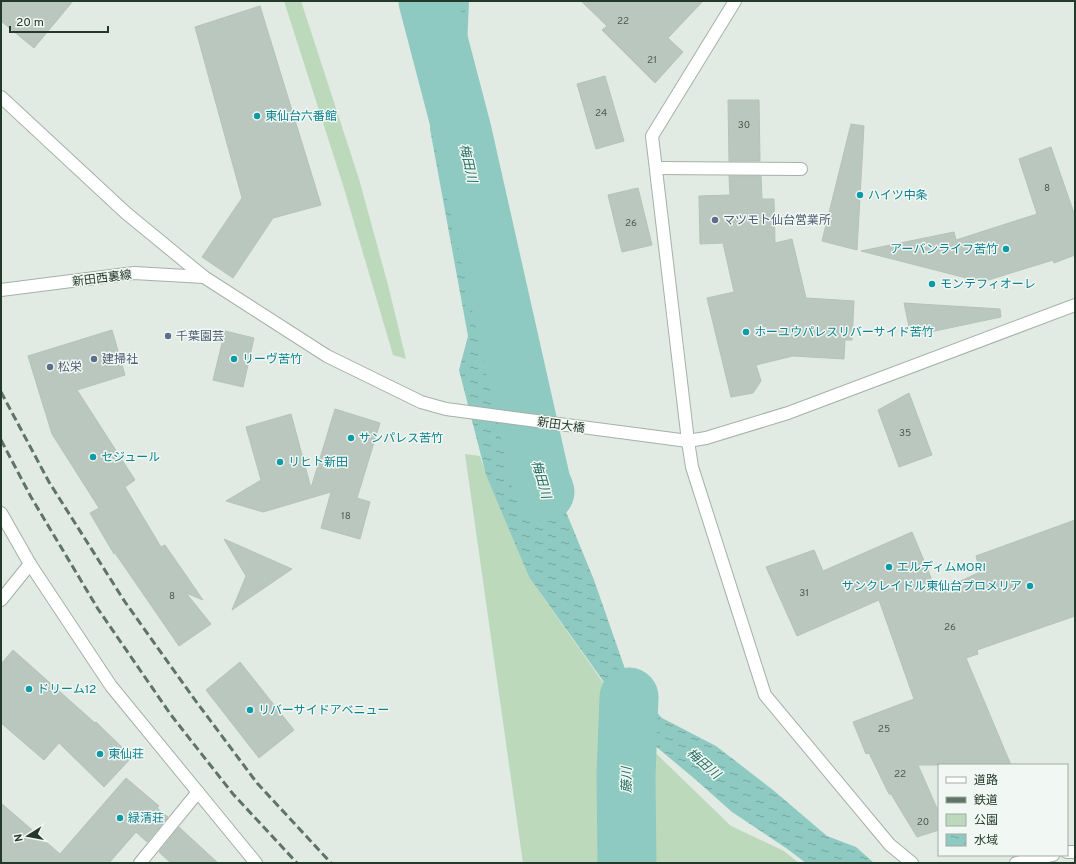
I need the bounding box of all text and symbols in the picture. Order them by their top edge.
scale bar [10,8,108,34]
text: 20 m [16,15,44,31]
house number: 22 [617,15,629,28]
house number: 21 [647,54,657,67]
house number: 24 [595,107,607,120]
place label: 東仙台六番館 [265,109,337,125]
marker: 東仙台六番館 [252,111,262,121]
house number: 30 [738,119,750,132]
water label: 梅田川 [455,143,480,186]
house number: 8 [1044,182,1050,195]
place label: ハイツ中条 [868,188,928,204]
marker: ハイツ中条 [855,190,865,200]
place label: マツモト仙台営業所 [723,213,831,229]
marker: マツモト仙台営業所 [710,215,720,225]
house number: 26 [625,217,637,230]
place label: アーバンライフ苦竹 [890,242,998,258]
marker: アーバンライフ苦竹 [1001,244,1011,254]
street label: 新田西裏線 [71,267,133,291]
place label: モンテフィオーレ [940,277,1036,293]
marker: モンテフィオーレ [927,279,937,289]
place label: ホーユウパレスリバーサイド苦竹 [754,325,934,341]
marker: ホーユウパレスリバーサイド苦竹 [741,327,751,337]
place label: 千葉園芸 [176,329,224,345]
marker: 千葉園芸 [163,331,173,341]
place label: 建掃社 [102,352,138,368]
place label: リーヴ苦竹 [242,352,302,368]
marker: 建掃社 [89,354,99,364]
marker: リーヴ苦竹 [229,354,239,364]
place label: 松栄 [58,360,82,376]
marker: 松栄 [45,362,55,372]
street label: 新田大橋 [536,415,586,437]
house number: 35 [899,427,911,440]
place label: サンパレス苦竹 [359,431,443,447]
marker: サンパレス苦竹 [346,433,356,443]
place label: セジュール [101,450,160,466]
marker: セジュール [88,452,98,462]
place label: リヒト新田 [288,455,348,471]
marker: リヒト新田 [275,457,285,467]
water label: 梅田川 [527,459,554,502]
house number: 18 [341,510,351,523]
place label: エルディムMORI [897,560,986,576]
marker: エルディムMORI [884,562,894,572]
place label: サンクレイドル東仙台プロメリア [842,579,1022,595]
marker: サンクレイドル東仙台プロメリア [1025,581,1035,591]
house number: 31 [799,587,809,600]
house number: 8 [169,590,175,603]
house number: 26 [944,621,956,634]
place label: ドリーム12 [37,682,96,698]
marker: ドリーム12 [24,684,34,694]
place label: リバーサイドアベニュー [258,703,390,719]
marker: リバーサイドアベニュー [245,705,255,715]
house number: 25 [878,723,890,736]
water label: 梅田川 [683,746,724,785]
place label: 東仙荘 [108,747,144,763]
marker: 東仙荘 [95,749,105,759]
legend [938,764,1068,856]
water label: 藤川 [620,765,636,793]
house number: 22 [894,768,906,781]
text: 道路 [974,773,998,789]
text: 鉄道 [974,793,998,809]
place label: 緑清荘 [128,811,164,827]
marker: 緑清荘 [115,813,125,823]
text: 公園 [974,813,998,829]
north arrow [8,816,48,856]
house number: 20 [917,816,929,829]
text: N [12,833,27,843]
text: 水域 [974,833,998,849]

